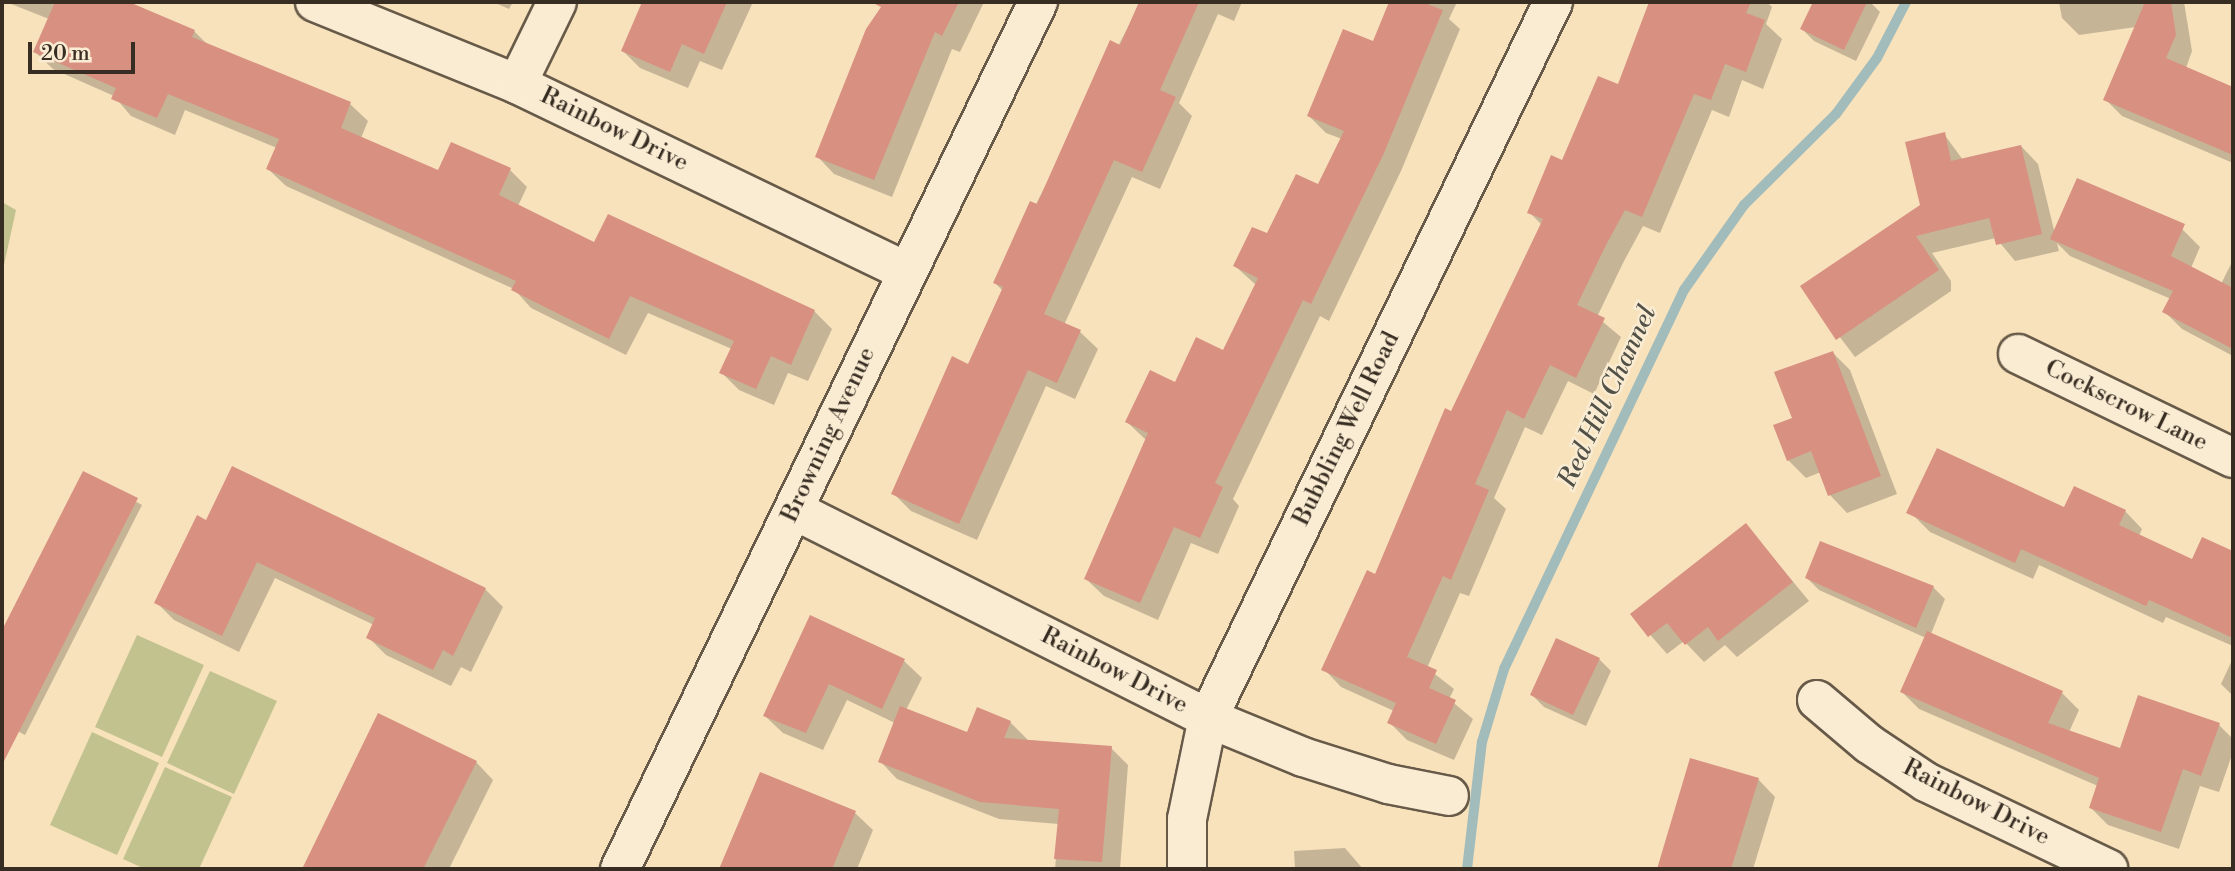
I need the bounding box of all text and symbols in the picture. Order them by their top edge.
scale bar [32,28,138,72]
text: 20 m [41,41,90,67]
street label: Rainbow Drive [535,82,693,178]
water label: Red Hill Channel [1552,301,1664,493]
street label: Bubbling Well Road [1288,328,1406,530]
street label: Browning Avenue [776,343,882,527]
street label: Cockscrow Lane [2040,354,2212,458]
street label: Rainbow Drive [1036,622,1192,720]
street label: Rainbow Drive [1898,754,2054,852]

